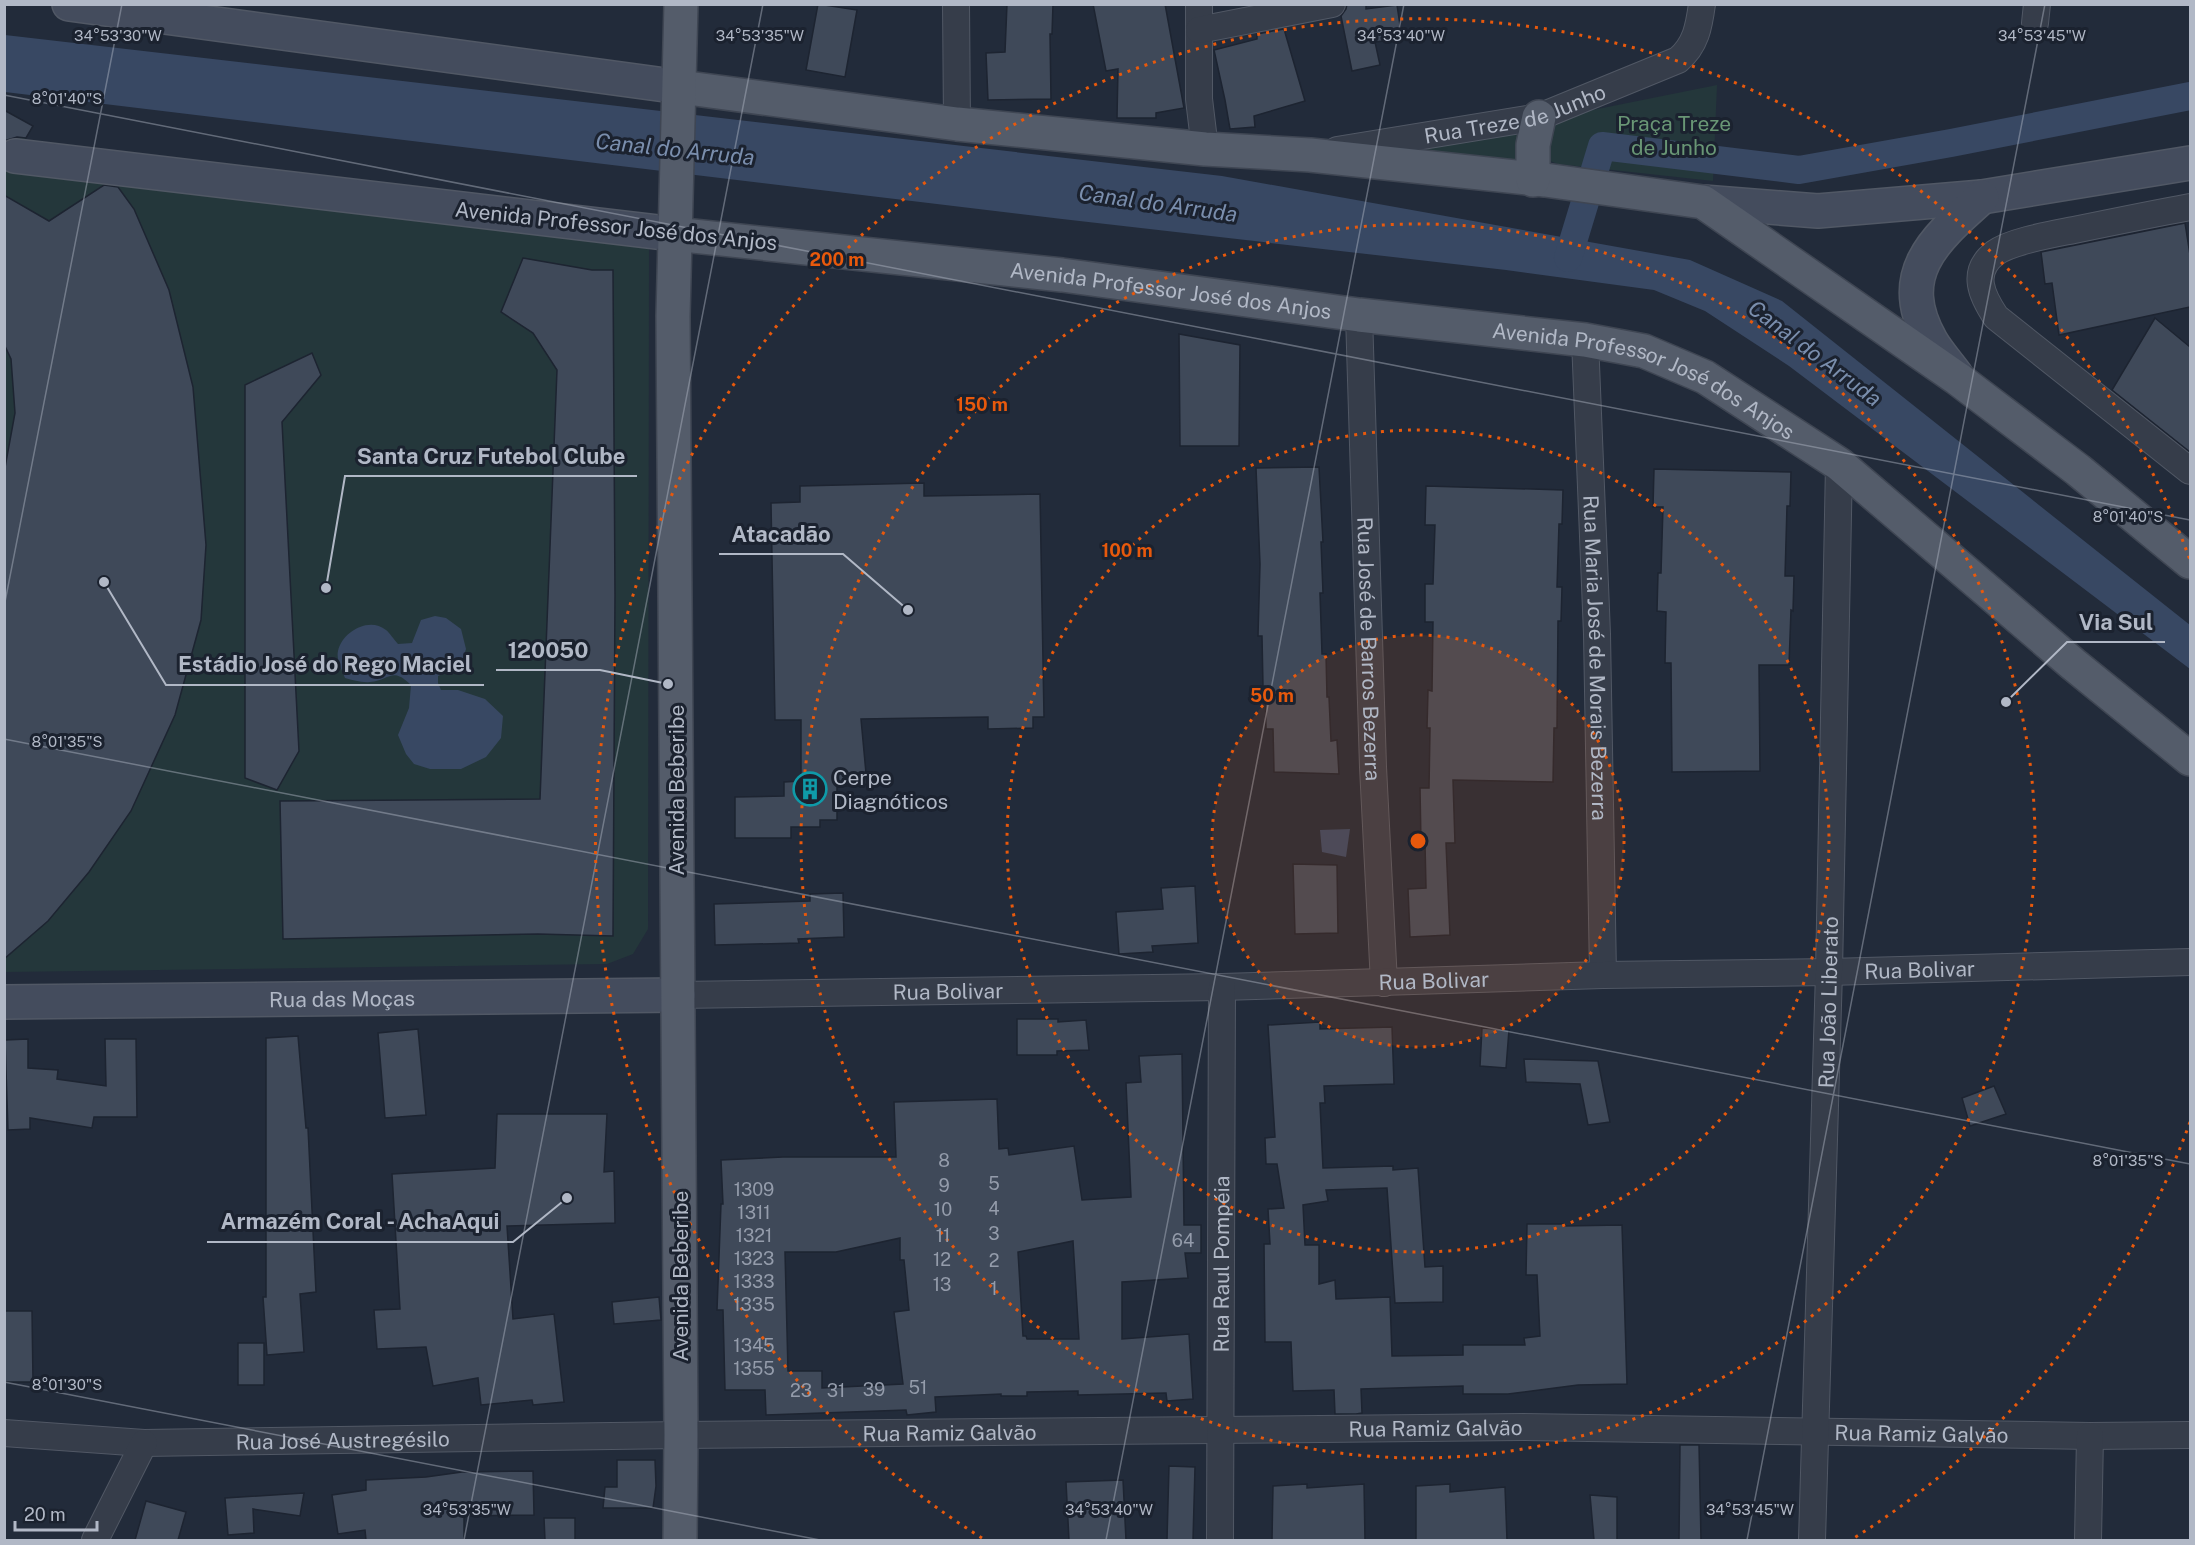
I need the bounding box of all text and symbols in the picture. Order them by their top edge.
text: 34°53'30"W [74,27,162,44]
text: 34°53'35"W [716,27,804,44]
text: 34°53'40"W [1357,27,1445,44]
text: 34°53'45"W [1998,27,2086,44]
street label: Rua Treze de Junho [1422,79,1609,148]
text: 8°01'40"S [32,90,102,107]
park label: Praça Treze de Junho [1617,111,1731,160]
water label: Canal do Arruda [594,128,756,170]
water label: Canal do Arruda [1077,179,1239,227]
street label: Avenida Professor José dos Anjos [454,197,778,255]
text: 200 m [810,249,864,270]
street label: Avenida Professor José dos Anjos [1009,257,1333,324]
water label: Canal do Arruda [1743,294,1887,412]
street label: Avenida Professor José dos Anjos [1491,317,1799,444]
text: 150 m [956,394,1008,415]
callout: Santa Cruz Futebol Clube [345,436,637,476]
text: Santa Cruz Futebol Clube [357,443,625,469]
street label: Rua Maria José de Morais Bezerra [1579,494,1613,821]
text: 8°01'40"S [2093,508,2163,525]
callout: Atacadão [719,514,843,554]
street label: Rua José de Barros Bezerra [1353,516,1386,782]
text: Atacadão [731,521,831,547]
text: 100 m [1101,540,1153,561]
callout: Via Sul [2067,602,2165,642]
text: Via Sul [2079,609,2153,635]
callout: 120050 [496,630,600,670]
text: 120050 [508,637,588,663]
callout: Estádio José do Rego Maciel [166,645,484,685]
text: Estádio José do Rego Maciel [178,651,472,677]
text: 50 m [1250,685,1294,706]
street label: Avenida Beberibe [664,705,689,875]
text: 8°01'35"S [31,733,103,750]
place label: Cerpe Diagnóticos [833,765,948,814]
building icon: Cerpe Diagnóticos [792,771,828,807]
centre of rings [1408,831,1428,851]
street label: Rua João Liberato [1813,916,1843,1089]
street label: Rua Bolivar [1864,955,1975,984]
street label: Rua Bolivar [1378,966,1490,995]
street label: Rua Bolivar [892,978,1004,1004]
street label: Rua das Moças [269,985,415,1012]
house number: 8 [938,1150,950,1171]
text: 8°01'35"S [2092,1152,2164,1169]
house number: 5 [988,1173,1000,1194]
house number: 9 [938,1175,950,1196]
street label: Rua Raul Pompéia [1208,1175,1234,1353]
house number: 1309 [734,1179,774,1200]
street label: Avenida Beberibe [668,1191,693,1361]
house number: 4 [988,1198,1000,1219]
house number: 10 [934,1199,952,1220]
callout: Armazém Coral - AchaAqui [207,1202,513,1242]
house number: 1311 [737,1202,771,1223]
text: Armazém Coral - AchaAqui [221,1208,499,1234]
house number: 3 [988,1223,1000,1244]
house number: 1321 [736,1225,772,1246]
house number: 11 [936,1225,950,1246]
house number: 64 [1172,1230,1194,1251]
house number: 1323 [734,1248,774,1269]
house number: 12 [933,1249,951,1270]
house number: 2 [989,1250,999,1271]
house number: 1333 [733,1271,775,1292]
house number: 13 [933,1274,951,1295]
house number: 1 [990,1278,998,1299]
house number: 1335 [733,1294,775,1315]
house number: 1345 [733,1335,775,1356]
house number: 1355 [733,1358,775,1379]
text: 8°01'30"S [32,1376,102,1393]
house number: 51 [909,1377,927,1398]
house number: 39 [863,1379,885,1400]
house number: 23 [790,1380,812,1401]
house number: 31 [827,1380,845,1401]
street label: Rua Ramiz Galvão [1348,1415,1523,1441]
street label: Rua Ramiz Galvão [862,1419,1037,1446]
street label: Rua Ramiz Galvão [1834,1419,2009,1447]
street label: Rua José Austregésilo [235,1426,450,1454]
scale bar [15,1494,98,1532]
text: 34°53'35"W [423,1501,511,1518]
text: 34°53'40"W [1065,1501,1153,1518]
text: 34°53'45"W [1706,1501,1794,1518]
text: 20 m [24,1504,66,1525]

